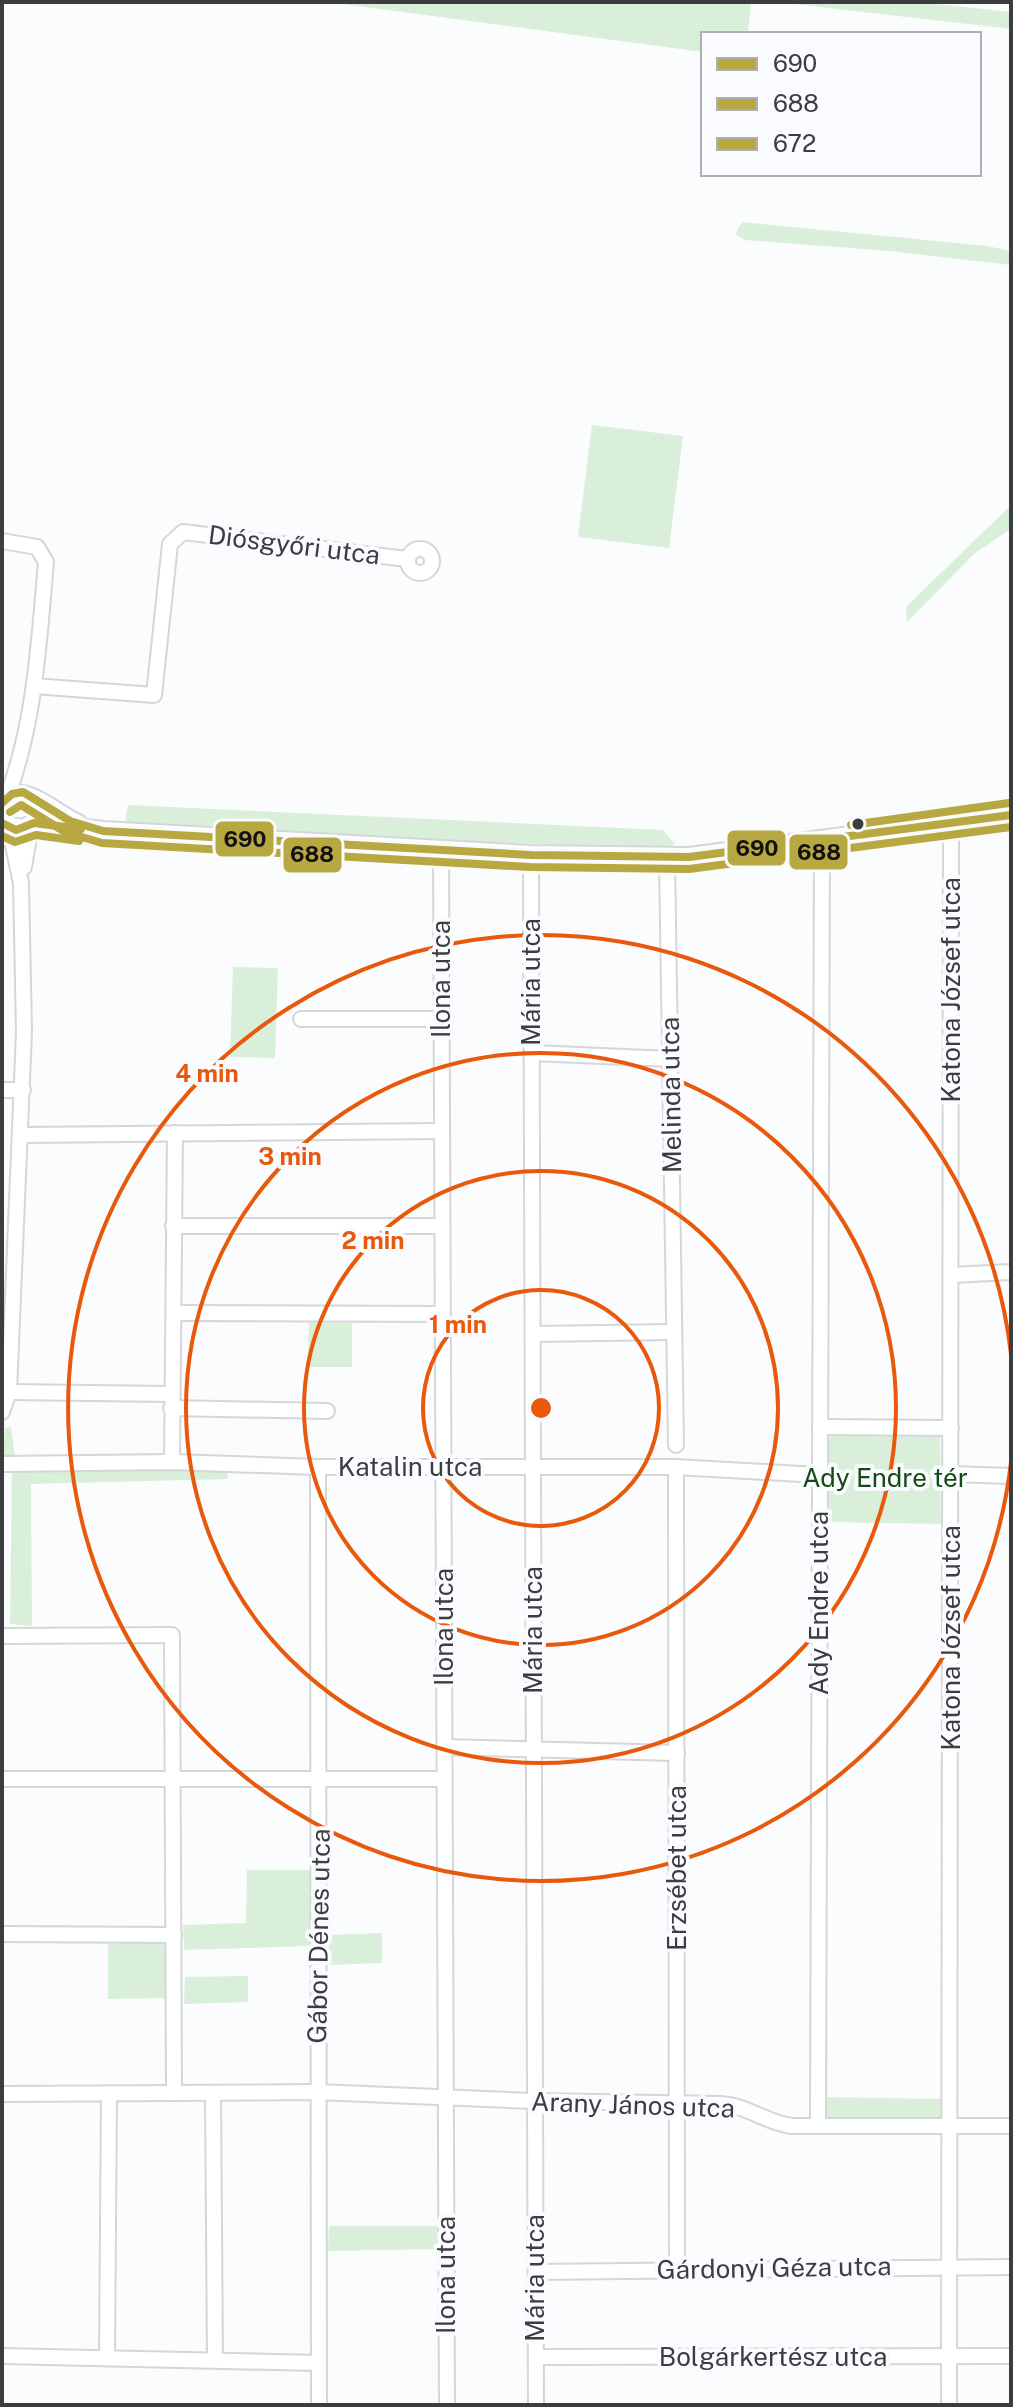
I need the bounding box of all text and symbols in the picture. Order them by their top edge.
legend [701,32,981,176]
text: 690 [773,49,817,77]
text: 688 [773,89,819,117]
text: 672 [773,129,816,157]
street label: Diósgyőri utca [206,519,382,570]
unlabelled marker [850,816,866,832]
line badge: 690 [214,820,275,858]
text: 690 [223,826,267,852]
line badge: 690 [726,829,787,867]
line badge: 688 [788,833,849,871]
text: 690 [735,835,779,861]
line badge: 688 [282,836,343,874]
text: 688 [797,839,841,865]
text: 688 [290,841,334,867]
street label: Katona József utca [935,877,966,1103]
street label: Mária utca [515,918,546,1046]
street label: Ilona utca [425,920,456,1038]
street label: Melinda utca [654,1017,687,1173]
text: 4 min [175,1059,239,1087]
text: 3 min [258,1142,322,1170]
text: 2 min [342,1226,404,1254]
text: 1 min [429,1310,487,1338]
centre of rings [527,1394,555,1422]
street label: Katalin utca [338,1451,482,1482]
park label: Ady Endre tér [802,1462,968,1493]
street label: Ady Endre utca [803,1511,834,1695]
street label: Katona József utca [935,1525,966,1751]
street label: Mária utca [517,1566,548,1694]
street label: Ilona utca [428,1568,459,1686]
street label: Erzsébet utca [661,1785,692,1951]
street label: Gábor Dénes utca [301,1828,336,2044]
street label: Arany János utca [531,2085,735,2124]
street label: Mária utca [519,2214,550,2342]
street label: Ilona utca [430,2216,461,2334]
street label: Gárdonyi Géza utca [656,2250,892,2285]
street label: Bolgárkertész utca [659,2341,887,2372]

